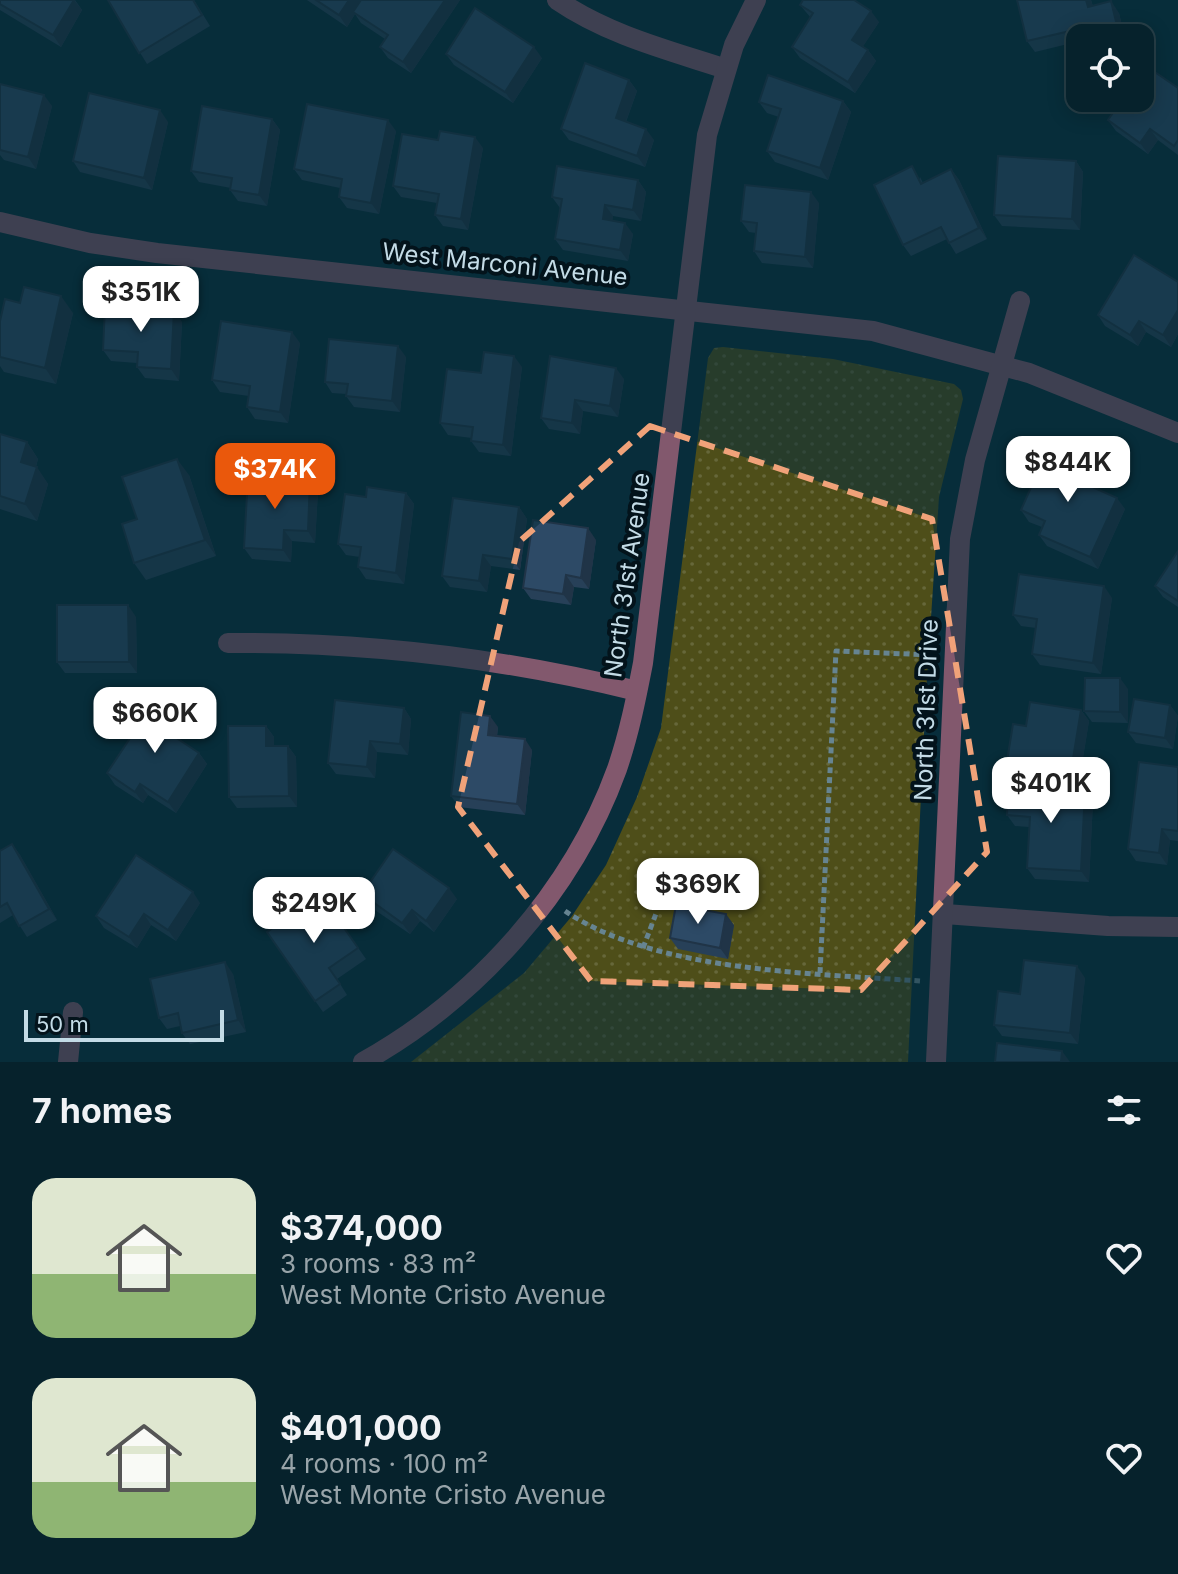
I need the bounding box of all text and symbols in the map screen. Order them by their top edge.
map controls [1066,24,1154,112]
button: locate [1066,24,1154,112]
street label: West Marconi Avenue [381,237,629,291]
pin: $351K [85,266,197,334]
text: $351K [101,276,181,307]
pin: $844K [1012,436,1124,504]
pin: $374K [219,443,331,511]
text: $844K [1024,446,1112,477]
text: $374K [233,453,317,484]
street label: North 31st Avenue [598,471,656,679]
street label: North 31st Drive [908,619,944,801]
pin: $660K [99,687,211,755]
text: $660K [111,697,199,728]
pin: $401K [995,757,1107,825]
text: $401K [1010,767,1092,798]
pin: $369K [642,858,754,926]
text: $369K [655,868,741,899]
pin: $249K [258,877,370,945]
text: $249K [271,887,357,918]
scale bar [24,1006,224,1042]
text: 50 m [36,1011,89,1037]
icon: filters [1102,1088,1146,1132]
text: 7 homes [32,1090,172,1131]
text: $374,000 [280,1207,443,1248]
icon: home [96,1210,192,1306]
icon: heart [1102,1236,1146,1280]
text: 3 rooms · 83 m² [280,1248,476,1279]
text: West Monte Cristo Avenue [280,1279,606,1310]
text: $401,000 [280,1407,442,1448]
icon: home [96,1410,192,1506]
icon: heart [1102,1436,1146,1480]
text: 4 rooms · 100 m² [280,1448,488,1479]
text: West Monte Cristo Avenue [280,1479,606,1510]

